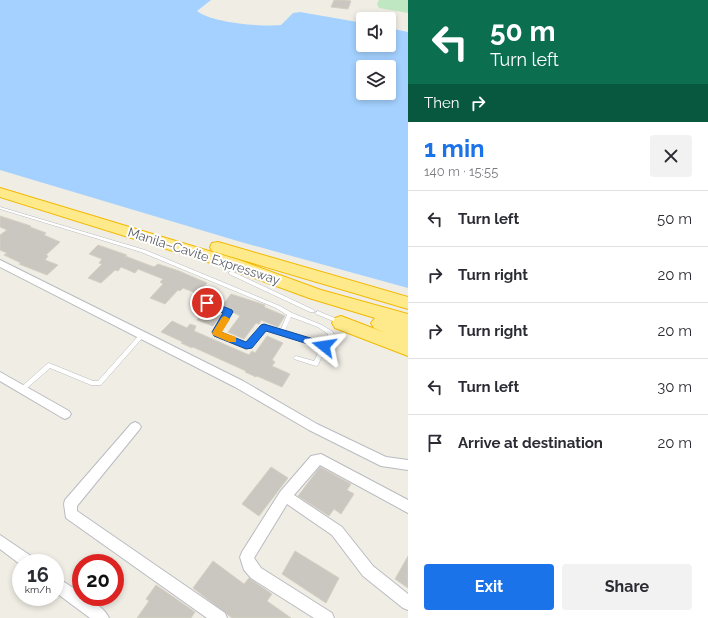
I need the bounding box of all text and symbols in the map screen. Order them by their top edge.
map controls [356,12,396,100]
button: sound [356,12,396,52]
text: 50 m [490,15,556,48]
icon: left [424,16,476,68]
text: Turn left [490,49,559,70]
button: layers [356,60,396,100]
icon: right [467,92,489,114]
text: Then [424,94,459,112]
text: 1 min [424,134,485,163]
button: close [650,135,692,177]
text: 140 m · 15:55 [424,164,498,179]
icon: left [424,208,446,230]
text: Turn left [458,210,519,228]
text: 50 m [657,210,692,228]
street label: Manila–Cavite Expressway [126,224,282,288]
icon: right [424,264,446,286]
text: Turn right [458,266,528,284]
text: 20 m [657,266,692,284]
pin [190,286,224,320]
icon: arrive [196,292,218,314]
icon: right [424,320,446,342]
text: Turn right [458,322,528,340]
text: 20 m [657,322,692,340]
position arrow [303,325,345,367]
icon: left [424,376,446,398]
text: Turn left [458,378,519,396]
text: 30 m [657,378,692,396]
icon: arrive [424,432,446,454]
text: Arrive at destination [458,434,603,452]
text: 20 m [657,434,692,452]
speed limit sign: 20 [72,554,124,606]
text: 16 [27,563,49,587]
button: Exit [424,564,554,610]
button: Share [562,564,692,610]
text: km/h [25,584,51,595]

